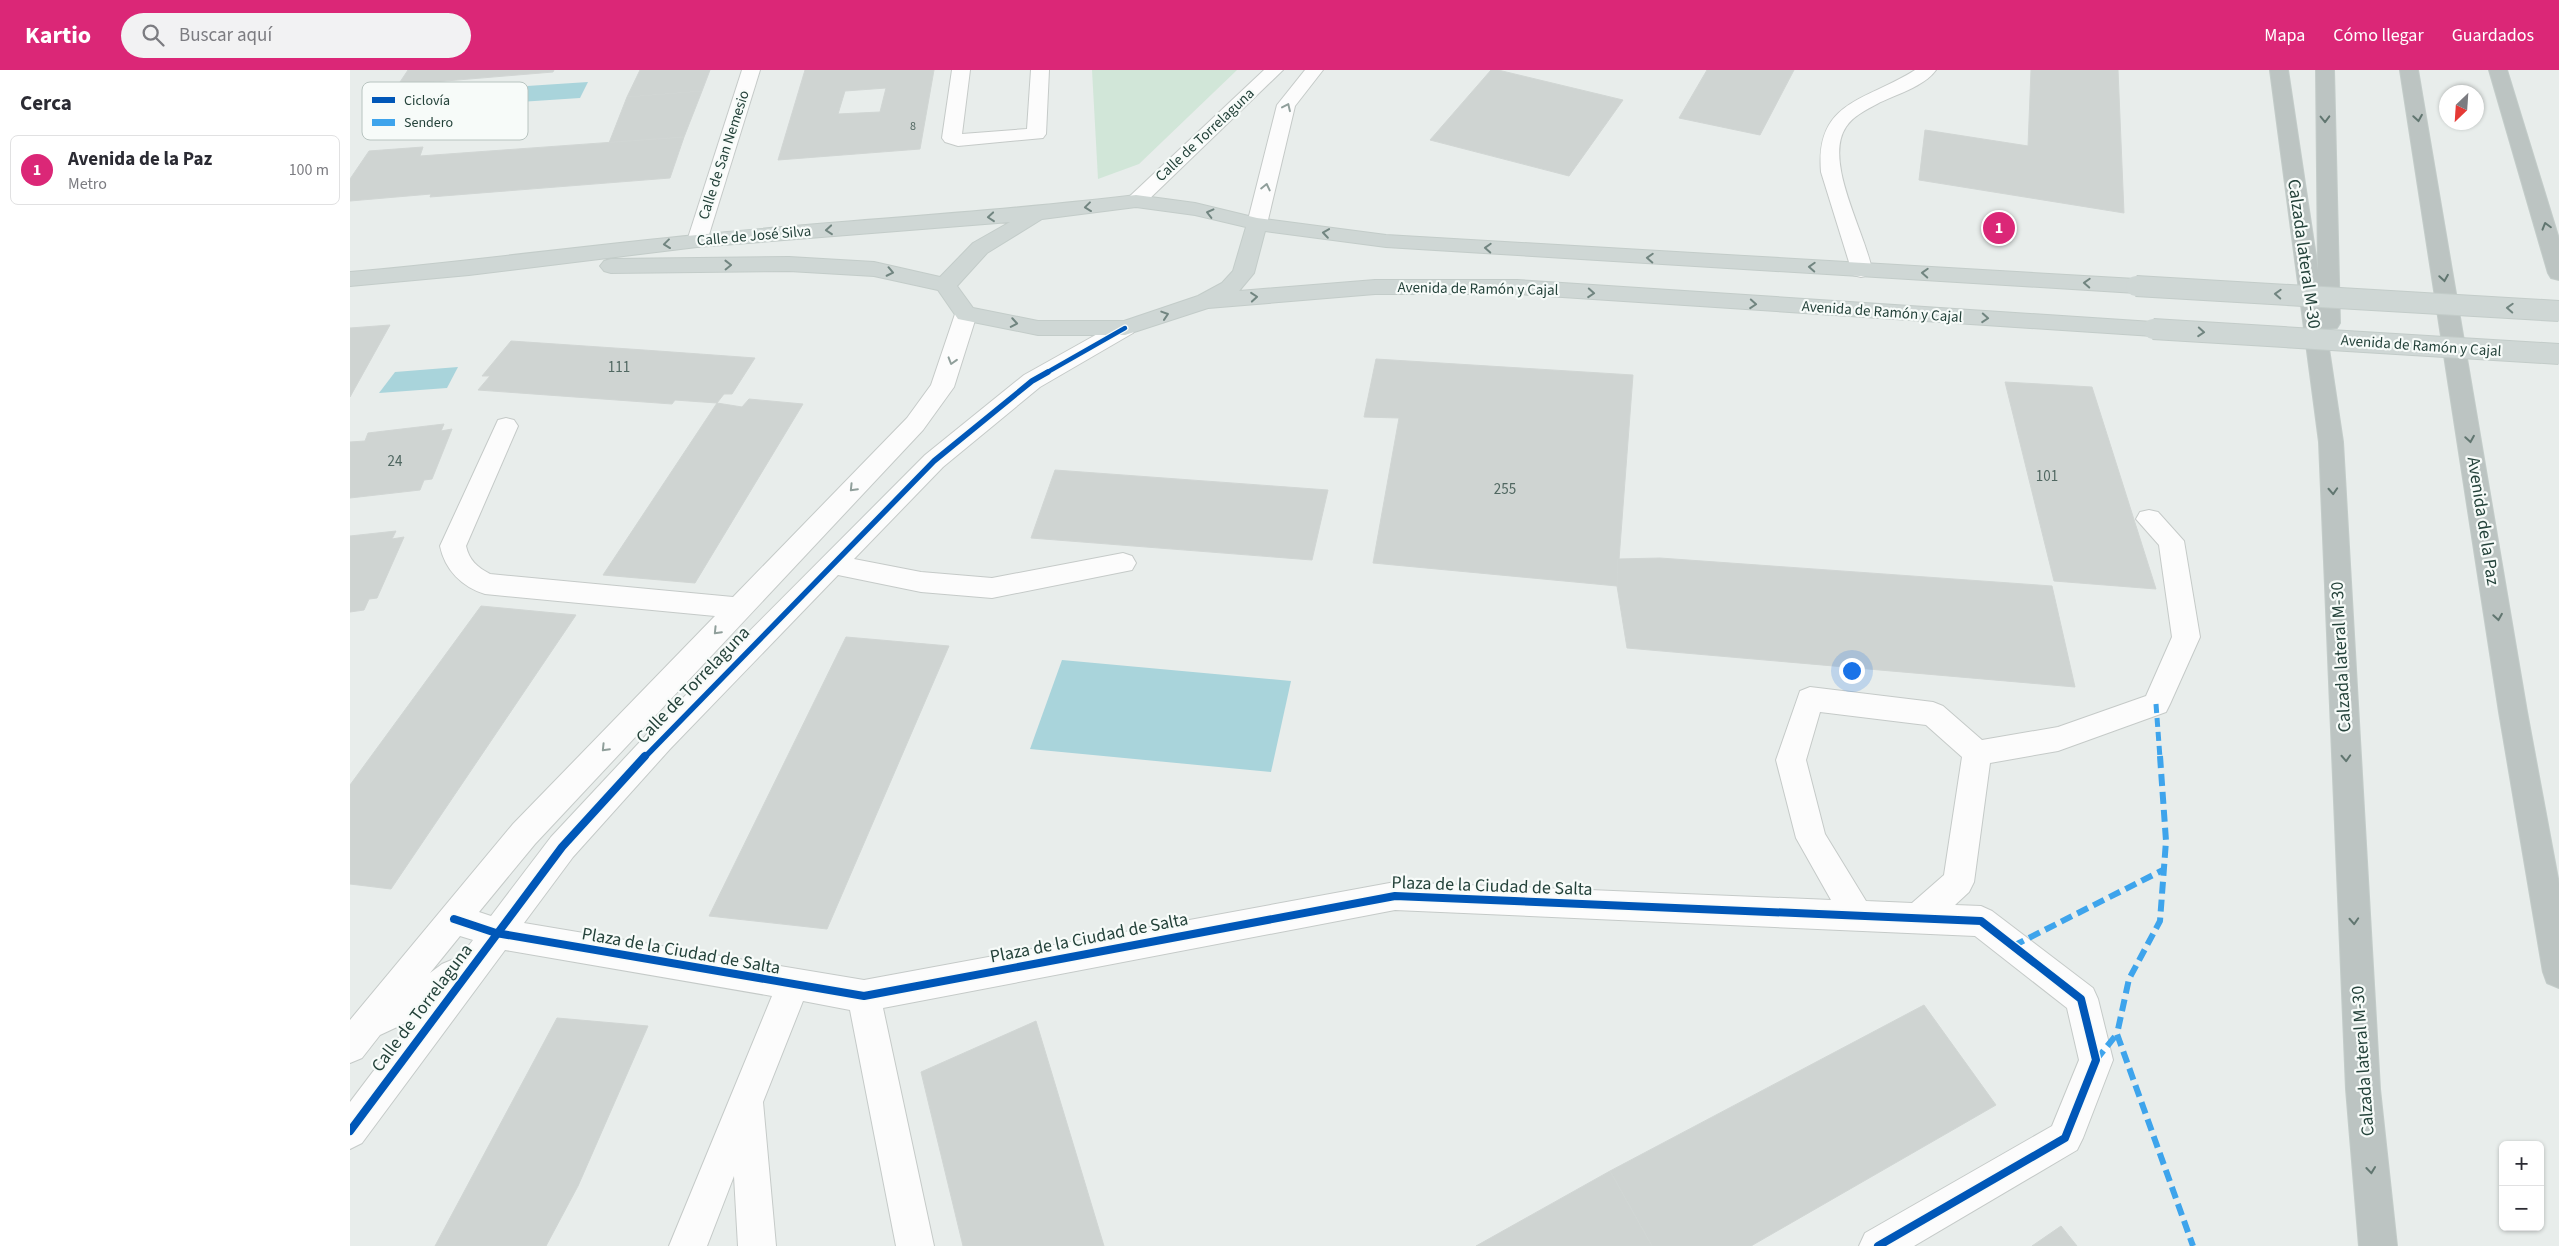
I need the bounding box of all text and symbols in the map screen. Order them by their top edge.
search box [121,13,471,58]
text: Kartio [25,18,91,53]
icon: search [139,21,167,49]
text: Buscar aquí [179,22,272,49]
text: Mapa [2264,23,2305,48]
text: Cómo llegar [2333,23,2424,48]
text: Guardados [2452,23,2534,48]
legend [362,82,528,140]
street label: Calle de Torrelaguna [1151,83,1259,187]
north arrow [2439,85,2484,130]
text: Cerca [20,88,72,118]
street label: Calle de San Nemesio [693,88,755,222]
text: Ciclovía [404,91,450,111]
one-way arrow [1281,103,1291,112]
text: Sendero [404,113,453,133]
one-way arrow [2413,113,2423,122]
one-way arrow [2320,115,2331,123]
house number: 8 [910,118,916,135]
text: Avenida de la Paz [68,146,212,173]
text: 1 [33,159,41,181]
text: 100 m [289,159,329,181]
text: Metro [68,173,107,195]
street label: Calzada lateral M-30 [2281,178,2327,330]
one-way arrow [1260,183,1271,192]
one-way arrow [1083,201,1091,212]
one-way arrow [1206,208,1215,219]
pin: 1 [1983,209,2015,247]
one-way arrow [987,211,995,222]
street label: Calle de José Silva [696,221,812,251]
one-way arrow [2541,222,2552,231]
one-way arrow [825,224,833,235]
one-way arrow [1322,229,1330,239]
one-way arrow [663,238,671,249]
one-way arrow [1484,243,1492,254]
one-way arrow [1646,252,1654,263]
one-way arrow [724,260,732,270]
one-way arrow [1808,261,1816,272]
one-way arrow [885,267,894,277]
one-way arrow [1921,268,1929,279]
one-way arrow [2438,275,2449,283]
street label: Avenida de Ramón y Cajal [1397,277,1559,301]
one-way arrow [2083,277,2091,288]
one-way arrow [1587,287,1595,298]
one-way arrow [2274,289,2282,300]
one-way arrow [1251,292,1259,303]
street label: Avenida de Ramón y Cajal [1801,296,1963,328]
one-way arrow [1750,298,1758,309]
one-way arrow [2506,303,2514,314]
one-way arrow [1160,310,1169,320]
one-way arrow [1982,313,1990,324]
one-way arrow [1010,318,1019,328]
one-way arrow [2198,327,2206,338]
street label: Avenida de Ramón y Cajal [2340,330,2502,362]
one-way arrow [948,356,958,365]
house number: 111 [608,357,630,378]
one-way arrow [2464,434,2474,443]
house number: 24 [388,451,403,472]
street label: Avenida de la Paz [2461,455,2506,587]
house number: 101 [2036,466,2058,487]
house number: 255 [1494,479,1516,500]
one-way arrow [850,482,859,491]
one-way arrow [2328,488,2338,495]
street label: Calzada lateral M-30 [2325,581,2357,733]
one-way arrow [2492,612,2502,621]
street label: Calle de Torrelaguna [630,621,756,749]
one-way arrow [714,625,723,634]
your location [1839,658,1865,684]
one-way arrow [602,743,611,752]
one-way arrow [2341,754,2352,762]
street label: Plaza de la Ciudad de Salta [1391,870,1593,902]
street label: Plaza de la Ciudad de Salta [988,907,1190,969]
one-way arrow [2349,917,2360,925]
street label: Plaza de la Ciudad de Salta [580,921,782,981]
street label: Calle de Torrelaguna [366,939,478,1077]
street label: Calzada lateral M-30 [2345,985,2381,1137]
map controls [2499,1141,2544,1231]
button: + [2499,1141,2544,1186]
one-way arrow [2365,1166,2376,1174]
button: − [2499,1186,2544,1231]

